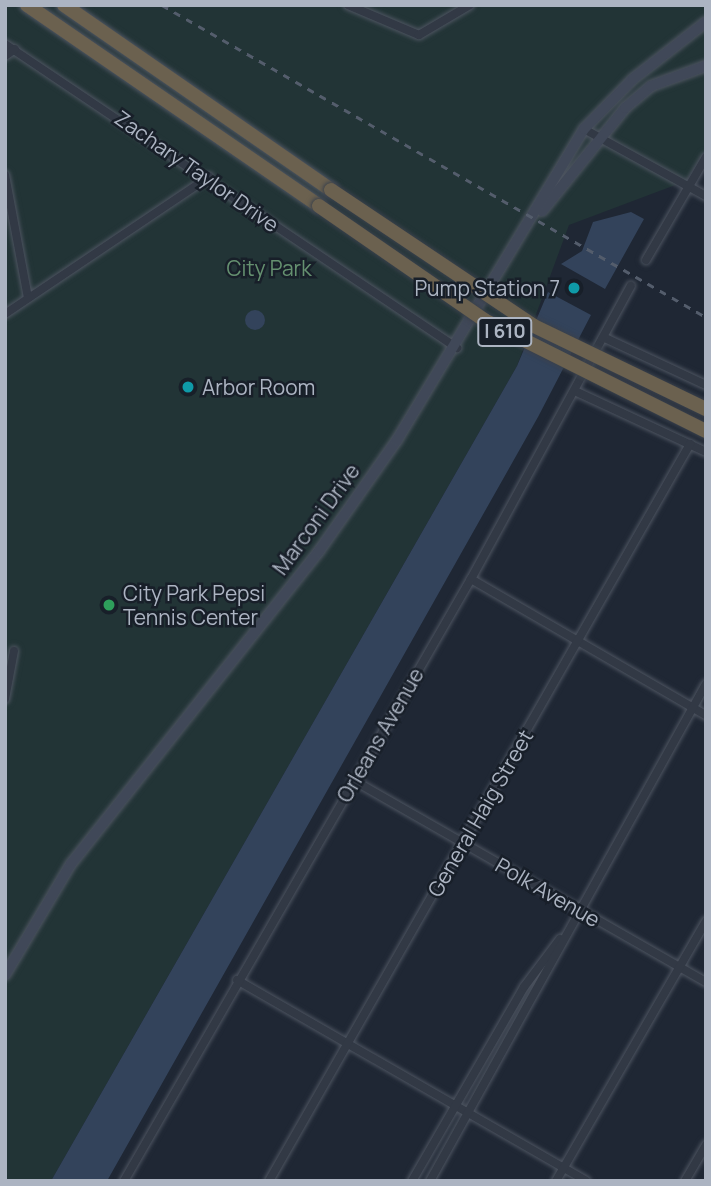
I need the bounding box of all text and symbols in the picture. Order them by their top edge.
street label: Zachary Taylor Drive [110,105,284,237]
park label: City Park [226,255,312,281]
place label: Pump Station 7 [414,275,560,301]
marker: Pump Station 7 [566,280,582,296]
road number: I 610 [477,316,533,348]
place label: Arbor Room [202,374,315,400]
marker: Arbor Room [180,379,196,395]
street label: Marconi Drive [267,459,365,579]
place label: City Park Pepsi Tennis Center [123,580,265,630]
marker: City Park Pepsi Tennis Center [101,597,117,613]
street label: Orleans Avenue [331,663,429,807]
street label: General Haig Street [422,725,538,901]
street label: Polk Avenue [491,852,605,932]

